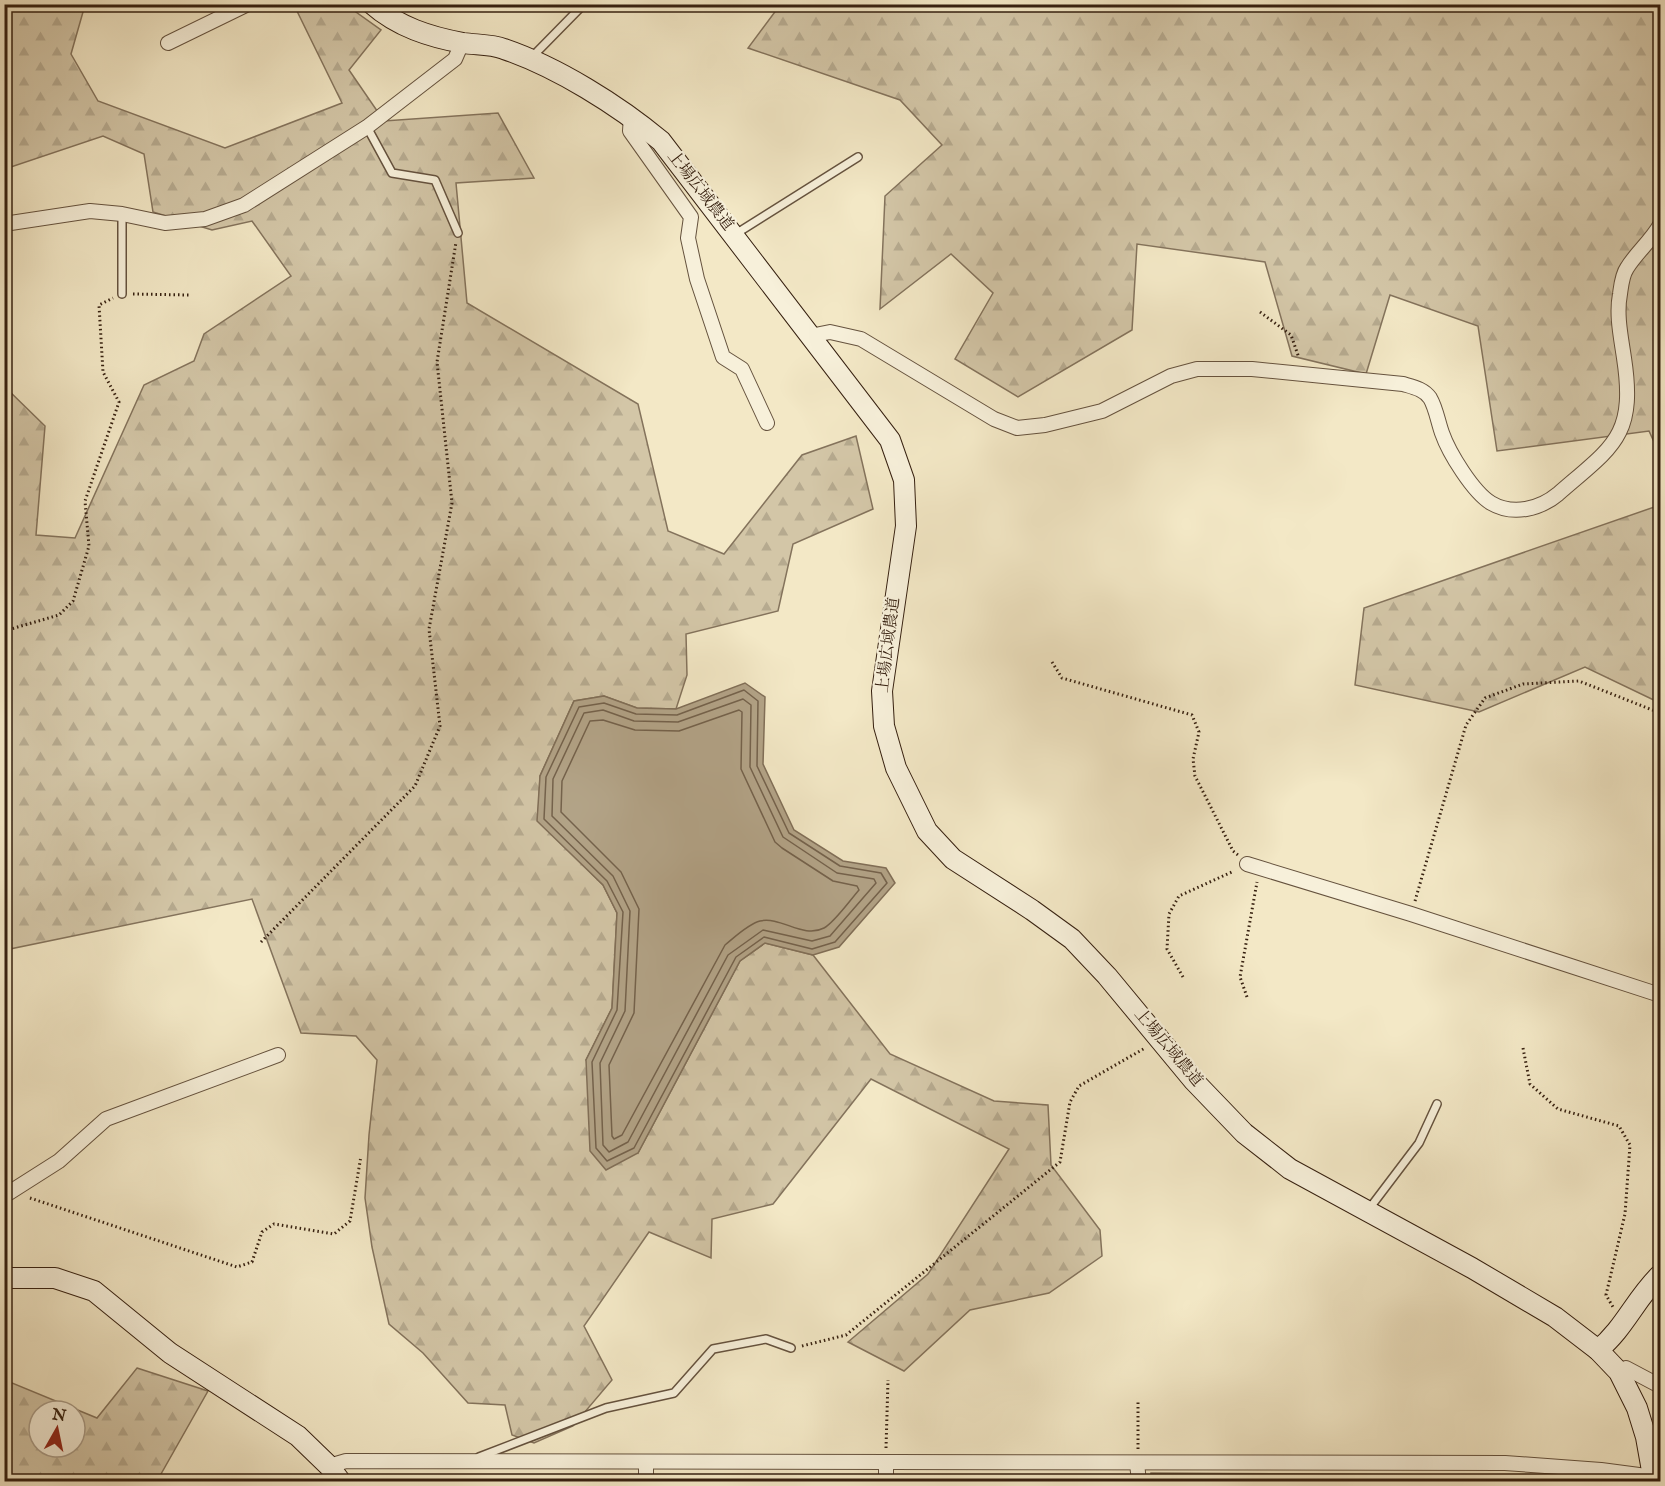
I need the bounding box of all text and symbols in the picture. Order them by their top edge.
street label: 上場広域農道 [663,147,737,235]
street label: 上場広域農道 [873,596,905,694]
street label: 上場広域農道 [1129,1005,1207,1091]
north arrow [27,1399,87,1459]
text: N [50,1405,68,1427]

